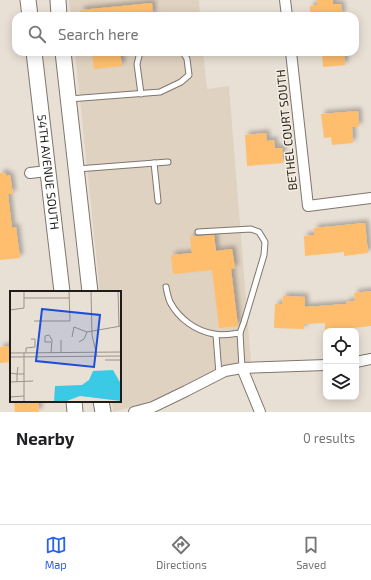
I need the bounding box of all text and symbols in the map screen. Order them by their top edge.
search box [12,12,359,56]
icon: search [26,23,48,45]
text: Search here [58,25,139,43]
street label: BETHEL COURT SOUTH [273,69,299,191]
street label: 54TH AVENUE SOUTH [35,114,63,230]
inset map [10,291,121,402]
map controls [323,328,359,400]
button: locate [323,328,359,364]
button: layers [323,364,359,400]
text: Nearby [16,428,74,448]
text: 0 results [303,430,355,446]
tab: Map [45,534,67,571]
tab: Directions [156,534,207,571]
tab: Saved [296,534,326,571]

